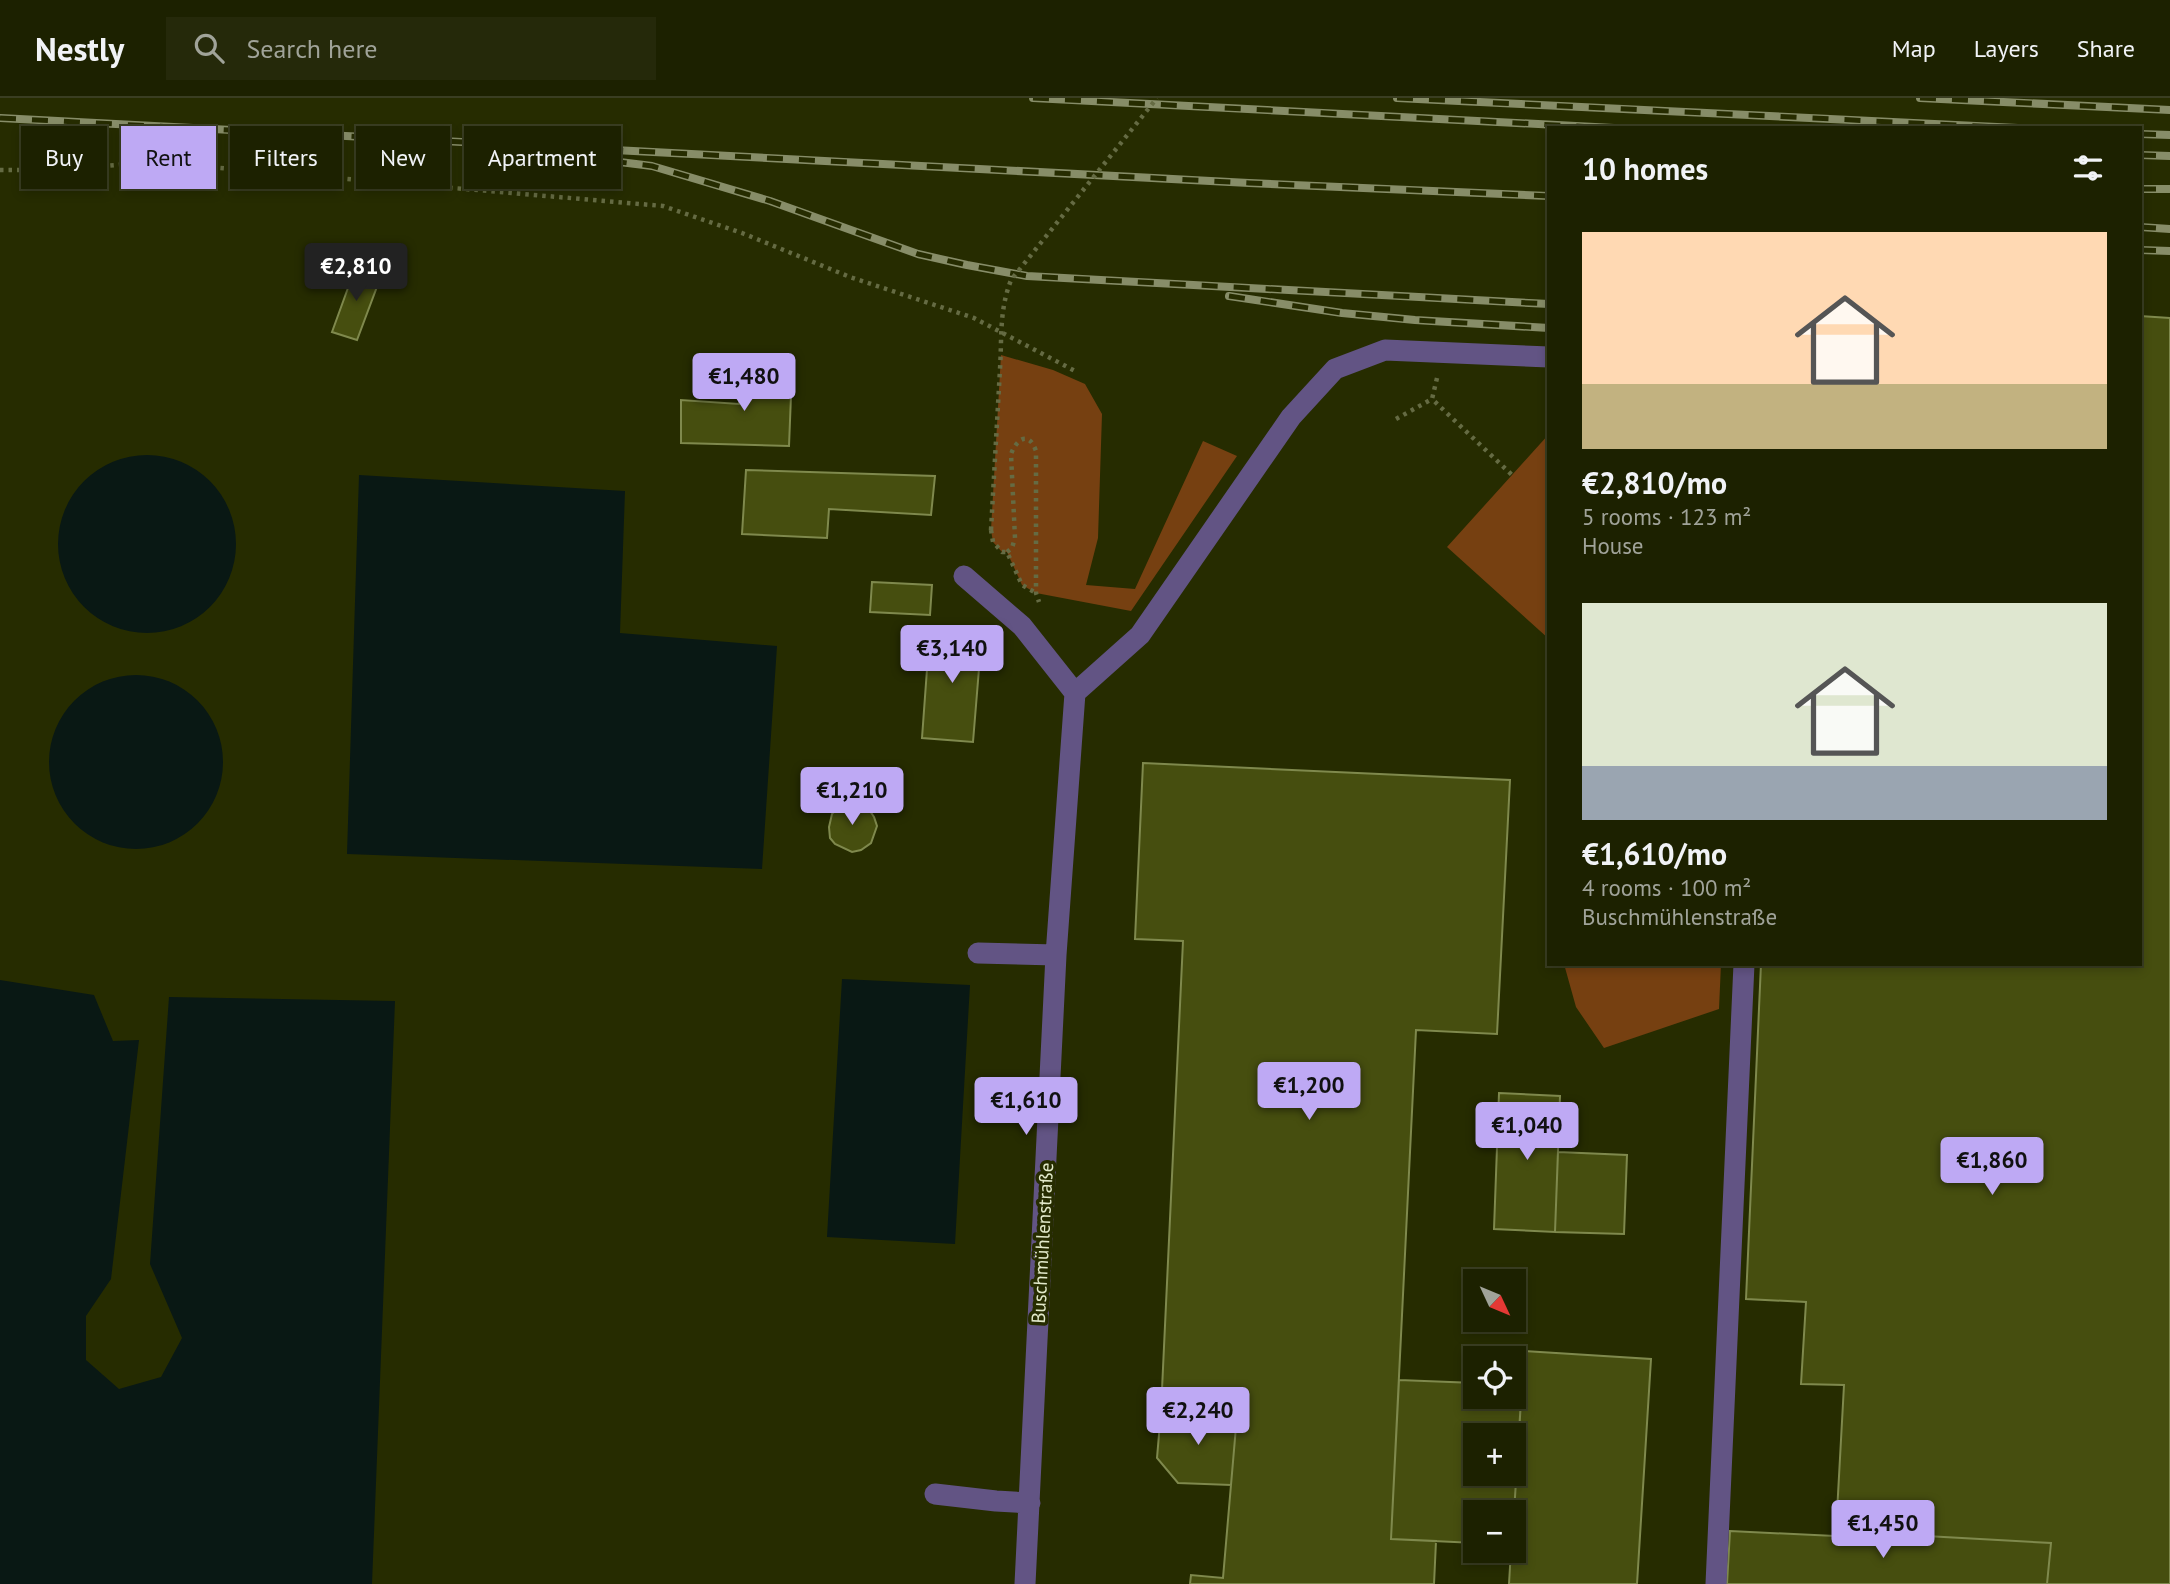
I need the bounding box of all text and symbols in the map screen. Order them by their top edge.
search box [166,17,656,80]
text: Nestly [35,27,124,70]
icon: search [190,29,228,67]
text: Search here [246,32,378,65]
text: Map [1892,33,1936,64]
text: Layers [1974,33,2039,64]
text: Share [2077,33,2135,64]
chip: Buy [21,126,107,189]
chip: Rent [121,126,216,189]
chip: Filters [230,126,342,189]
chip: New [356,126,450,189]
chip: Apartment [464,126,621,189]
text: 10 homes [1582,149,1708,188]
icon: filters [2069,149,2107,187]
pin: €2,810 [299,244,413,303]
text: €2,810 [320,251,392,280]
icon: home [1782,277,1908,403]
pin: €1,480 [687,354,801,413]
text: €1,480 [708,361,780,390]
text: €2,810/mo [1582,463,1727,502]
text: 5 rooms · 123 m² [1582,502,1751,531]
text: House [1582,531,1644,560]
pin: €3,140 [895,626,1009,685]
text: €3,140 [916,633,988,662]
icon: home [1782,648,1908,774]
pin: €1,210 [795,768,909,827]
text: €1,210 [816,775,888,804]
text: €1,610/mo [1582,834,1727,873]
text: 4 rooms · 100 m² [1582,873,1751,902]
text: Buschmühlenstraße [1582,902,1777,931]
pin: €1,200 [1252,1062,1366,1122]
text: €1,200 [1273,1070,1345,1099]
pin: €1,610 [969,1077,1083,1137]
text: €1,610 [990,1085,1062,1114]
pin: €1,040 [1470,1102,1584,1162]
text: €1,040 [1491,1110,1563,1139]
pin: €1,860 [1935,1138,2049,1197]
text: €1,860 [1956,1145,2028,1174]
street label: Buschmühlenstraße [1026,1162,1058,1324]
north arrow [1463,1269,1526,1332]
map controls [1463,1269,1526,1563]
button: locate [1463,1346,1526,1409]
pin: €2,240 [1141,1388,1255,1447]
text: €2,240 [1162,1395,1234,1424]
button: + [1463,1423,1526,1486]
button: − [1463,1500,1526,1563]
pin: €1,450 [1826,1500,1940,1560]
text: €1,450 [1847,1508,1919,1537]

